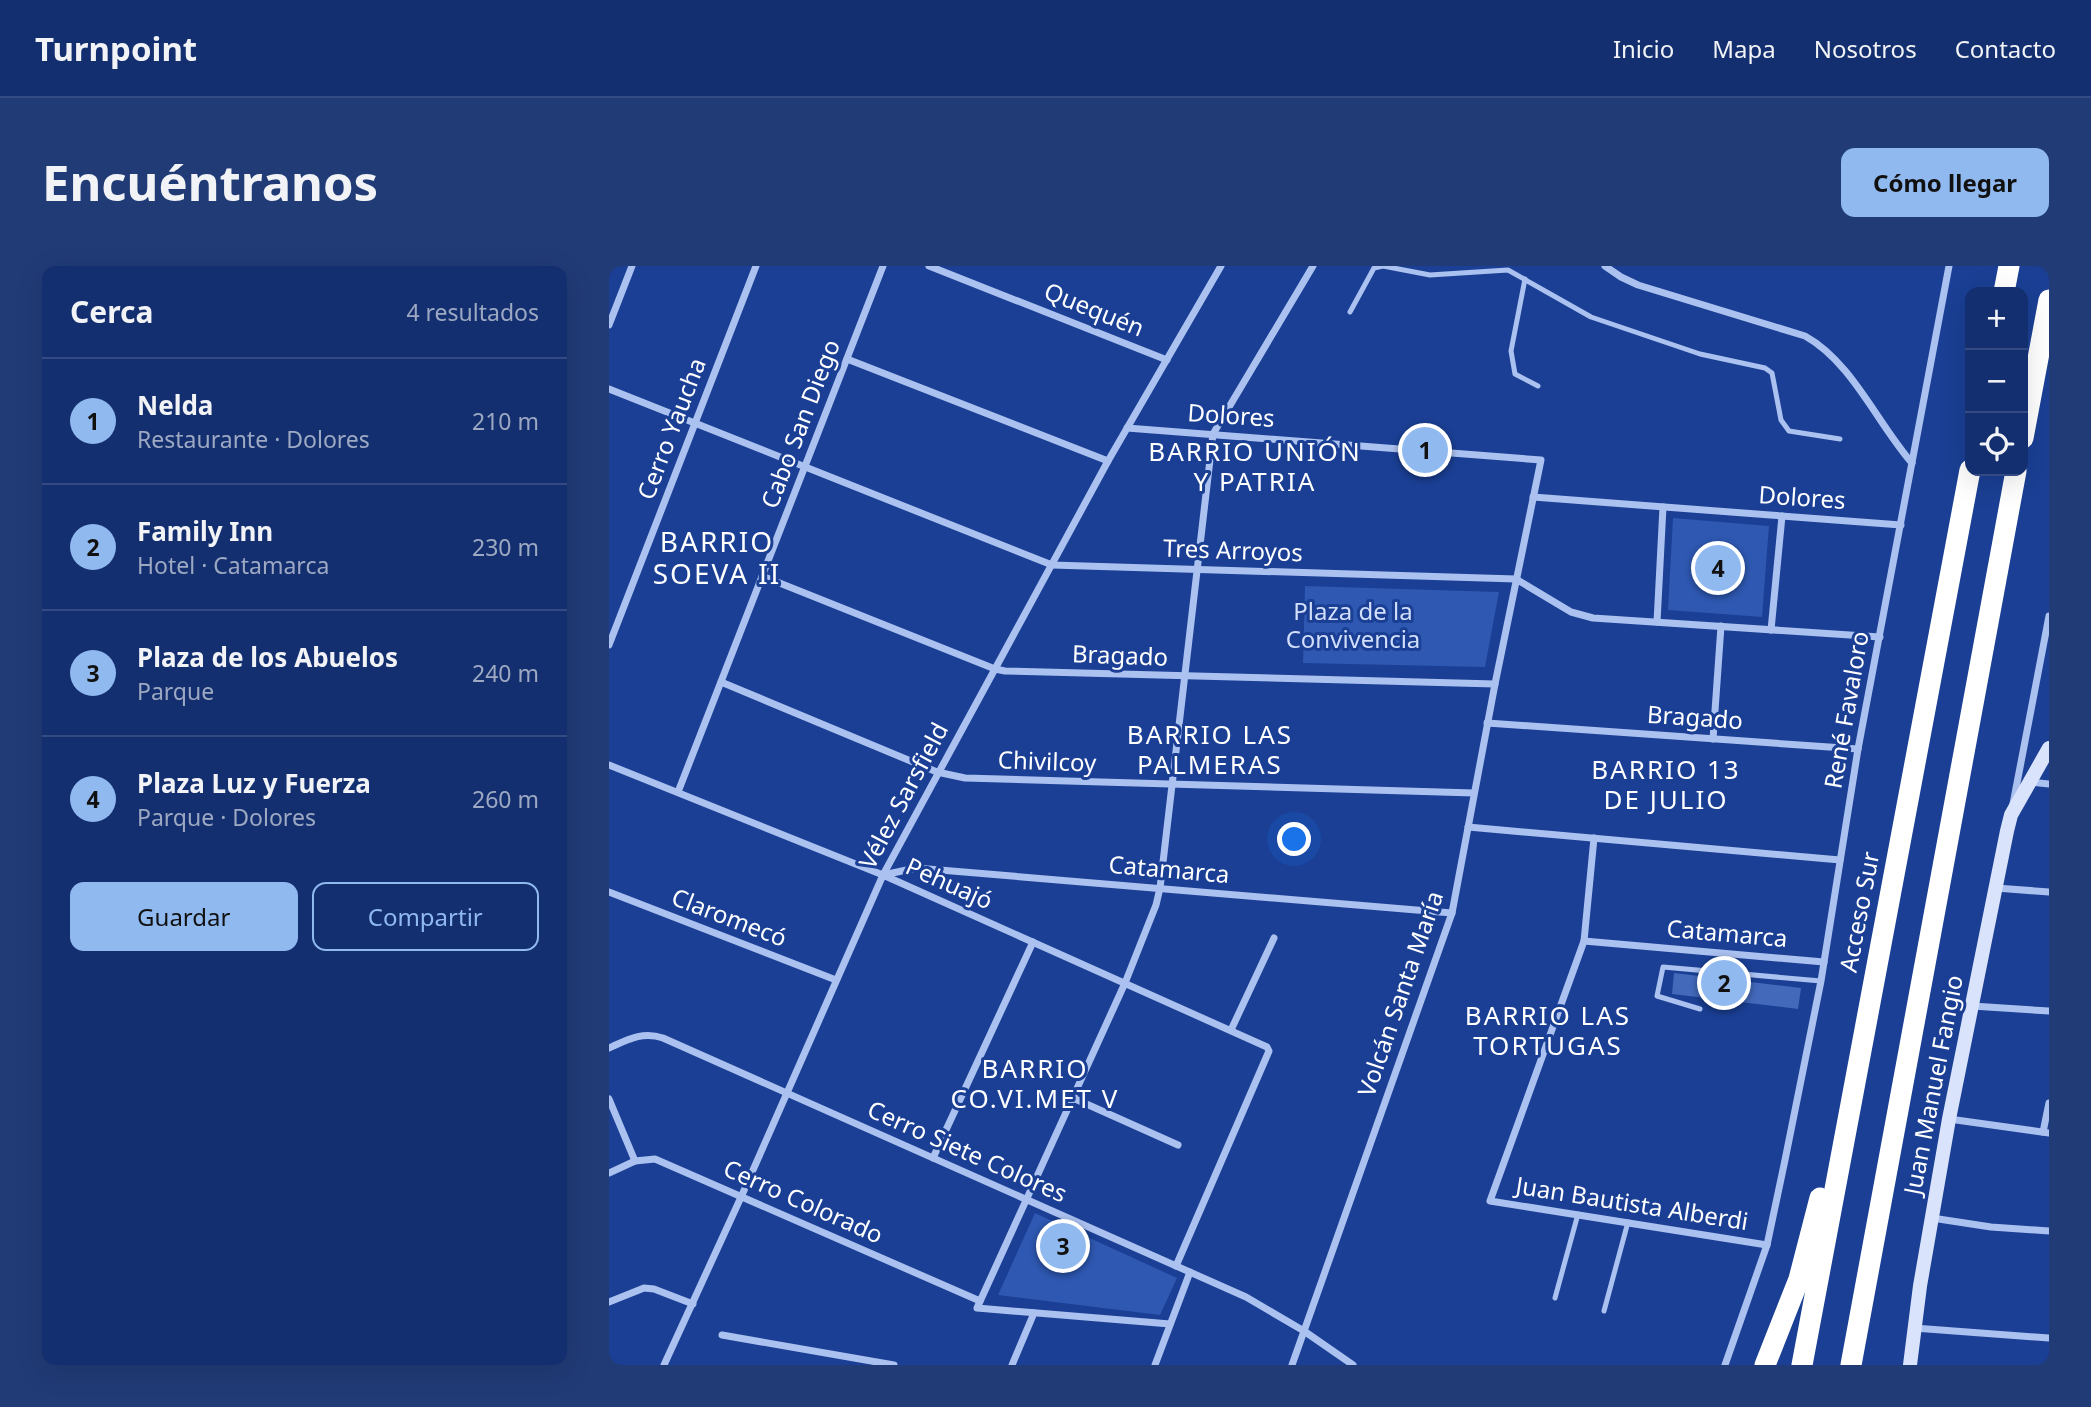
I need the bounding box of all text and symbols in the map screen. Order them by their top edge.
text: Turnpoint [35,26,197,71]
text: Inicio [1613,32,1674,65]
text: Mapa [1712,32,1776,65]
text: Nosotros [1814,32,1917,65]
text: Contacto [1955,32,2056,65]
button: Cómo llegar [1841,148,2049,217]
text: Encuéntranos [42,149,378,215]
street label: Quequén [1040,274,1149,344]
map controls [1965,287,2028,476]
button: + [1965,287,2028,350]
text: Cerca [70,291,153,332]
text: 4 resultados [406,296,539,328]
street label: Cabo San Diego [752,334,847,513]
button: − [1965,350,2028,413]
street label: Cerro Yaucha [628,353,713,504]
text: Nelda [137,387,213,423]
street label: Dolores [1186,395,1276,434]
text: 1 [86,405,100,437]
text: 210 m [472,405,539,437]
button: locate [1965,413,2028,476]
text: Restaurante · Dolores [137,423,370,455]
pin: 1 [1402,424,1448,476]
district label: BARRIO UNIÓN Y PATRIA [1148,433,1362,499]
street label: Dolores [1757,477,1847,516]
text: Family Inn [137,513,273,549]
district label: BARRIO SOEVA II [653,522,781,592]
text: 2 [86,531,100,563]
text: 230 m [472,531,539,563]
street label: Tres Arroyos [1163,531,1303,568]
pin: 4 [1695,542,1741,594]
text: Hotel · Catamarca [137,549,329,581]
park label: Plaza de la Convivencia [1286,594,1420,655]
street label: René Favaloro [1815,628,1876,791]
street label: Bragado [1072,636,1169,673]
text: Plaza de los Abuelos [137,639,398,675]
text: 3 [86,657,100,689]
text: 240 m [472,657,539,689]
text: Parque [137,675,214,707]
street label: Bragado [1646,697,1744,736]
street label: Vélez Sarsfield [850,716,955,874]
district label: BARRIO LAS PALMERAS [1127,716,1293,782]
street label: Chivilcoy [997,742,1098,779]
district label: BARRIO 13 DE JULIO [1591,751,1741,817]
text: Plaza Luz y Fuerza [137,765,371,801]
text: 4 [86,783,100,815]
text: 260 m [472,783,539,815]
text: Parque · Dolores [137,801,316,833]
your location [1277,822,1311,856]
street label: Catamarca [1107,847,1231,890]
street label: Pehuajó [901,849,998,916]
street label: Acceso Sur [1831,849,1886,975]
street label: Claromecó [667,880,792,954]
button: Guardar [70,882,298,951]
button: Compartir [312,882,539,951]
street label: Volcán Santa María [1349,886,1450,1101]
street label: Catamarca [1665,911,1789,954]
pin: 2 [1701,957,1747,1009]
street label: Juan Manuel Fangio [1895,972,1970,1199]
district label: BARRIO LAS TORTUGAS [1465,997,1631,1063]
district label: BARRIO CO.VI.MET V [951,1050,1119,1116]
street label: Cerro Siete Colores [863,1092,1073,1209]
street label: Cerro Colorado [719,1151,889,1251]
street label: Juan Bautista Alberdi [1512,1168,1751,1237]
pin: 3 [1040,1220,1086,1272]

